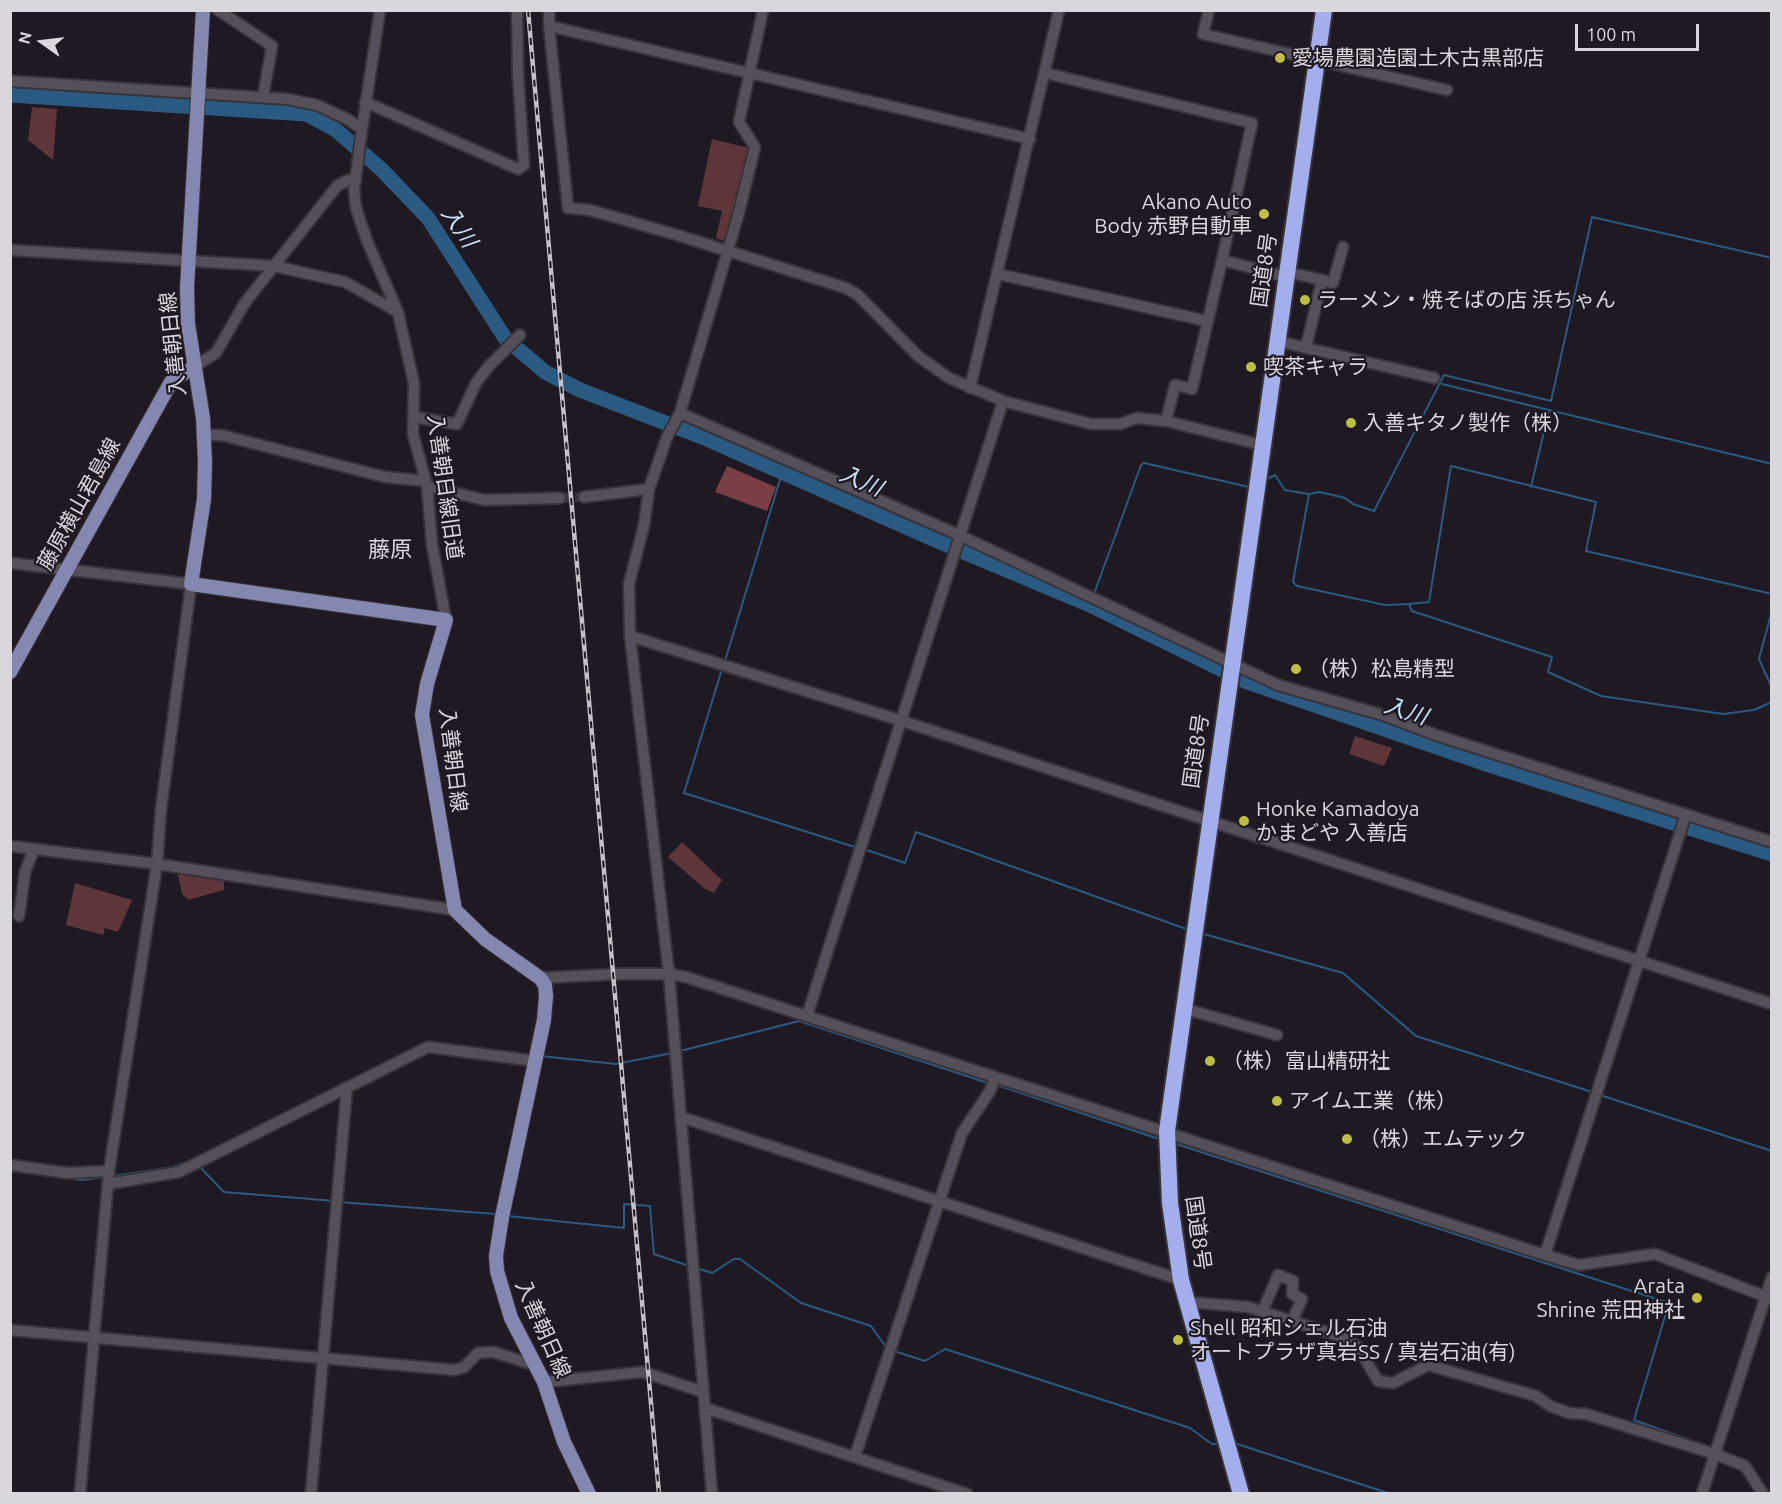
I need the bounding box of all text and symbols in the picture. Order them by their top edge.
north arrow [12,12,72,72]
scale bar [1578,12,1702,50]
text: 100 m [1586,24,1636,44]
text: N [14,30,35,46]
place label: 愛場農園造園土木古黒部店 [1292,45,1544,71]
marker: 愛場農園造園土木古黒部店 [1273,51,1287,65]
place label: Akano Auto Body 赤野自動車 [1094,189,1252,239]
water label: 入川 [436,201,482,253]
marker: Akano Auto Body 赤野自動車 [1257,207,1271,221]
street label: 国道8号 [1246,231,1282,309]
place label: ラーメン・焼そばの店 浜ちゃん [1317,287,1616,313]
street label: 入善朝日線 [155,290,191,398]
marker: ラーメン・焼そばの店 浜ちゃん [1298,293,1312,307]
place label: 喫茶キャラ [1263,354,1368,380]
marker: 喫茶キャラ [1244,360,1258,374]
place label: 入善キタノ製作（株） [1363,410,1573,436]
street label: 入善朝日線旧道 [422,412,468,562]
marker: 入善キタノ製作（株） [1344,416,1358,430]
street label: 藤原横山君島線 [32,434,126,574]
water label: 入川 [836,460,886,502]
district label: 藤原 [368,537,412,563]
place label: （株）松島精型 [1308,656,1455,682]
marker: （株）松島精型 [1289,662,1303,676]
water label: 入川 [1381,692,1431,730]
street label: 入善朝日線 [434,706,472,814]
street label: 国道8号 [1178,712,1214,790]
place label: Honke Kamadoya かまどや 入善店 [1256,796,1419,846]
marker: Honke Kamadoya かまどや 入善店 [1237,814,1251,828]
place label: （株）富山精研社 [1222,1048,1390,1074]
marker: （株）富山精研社 [1203,1054,1217,1068]
place label: アイム工業（株） [1289,1088,1457,1114]
marker: アイム工業（株） [1270,1094,1284,1108]
place label: （株）エムテック [1359,1126,1527,1152]
marker: （株）エムテック [1340,1132,1354,1146]
street label: 国道8号 [1180,1194,1216,1272]
place label: Arata Shrine 荒田神社 [1537,1273,1685,1323]
street label: 入善朝日線 [510,1276,576,1382]
marker: Arata Shrine 荒田神社 [1690,1291,1704,1305]
place label: Shell 昭和シェル石油 オートプラザ真岩SS / 真岩石油(有) [1190,1315,1516,1365]
marker: Shell 昭和シェル石油 オートプラザ真岩SS / 真岩石油(有) [1171,1333,1185,1347]

